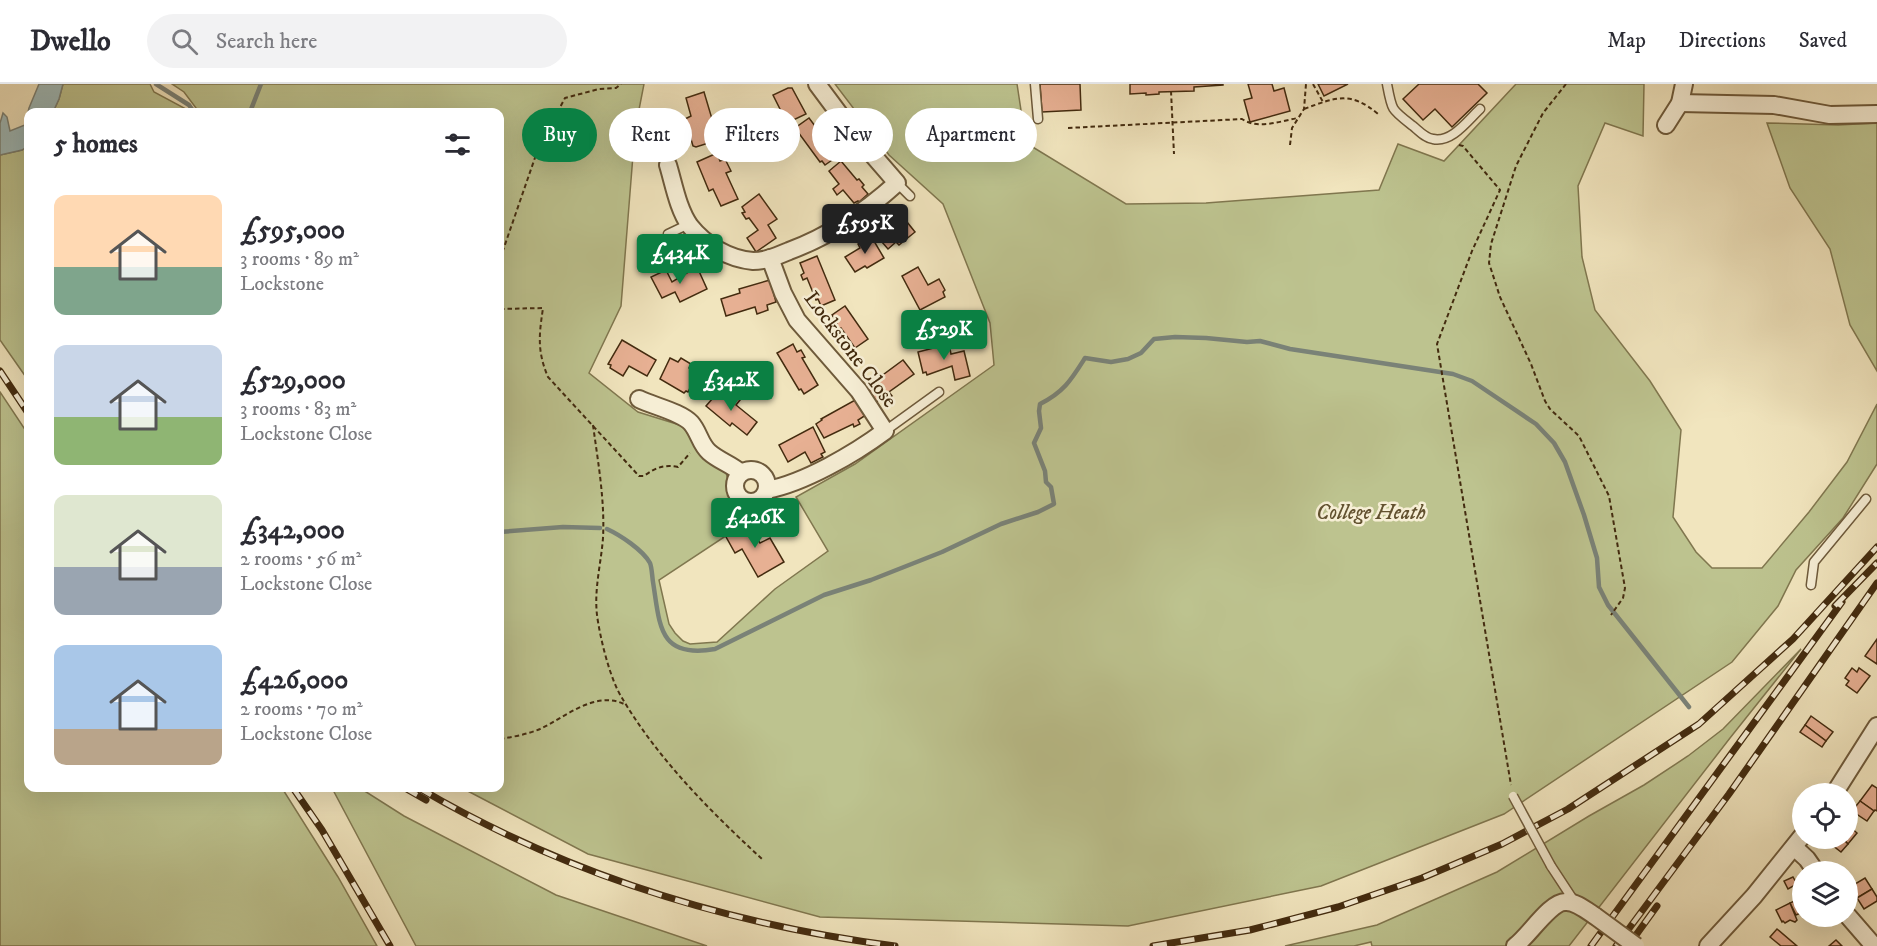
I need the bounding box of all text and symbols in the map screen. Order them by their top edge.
search box [147,14,567,68]
text: Dwello [30,24,111,59]
icon: search [168,25,201,58]
text: Search here [216,28,317,55]
text: Map [1607,28,1646,54]
text: Directions [1679,28,1766,54]
text: Saved [1799,28,1847,54]
chip: Buy [522,108,597,162]
chip: Rent [609,108,692,162]
chip: Filters [704,108,800,162]
chip: New [812,108,893,162]
chip: Apartment [905,108,1037,162]
text: 5 homes [54,128,138,161]
icon: filters [441,128,474,161]
pin: £595K [823,204,907,255]
text: £595K [836,211,894,236]
text: £595,000 [240,214,345,247]
icon: home [102,219,174,291]
pin: £434K [638,234,722,285]
text: £434K [651,241,709,266]
text: 3 rooms · 89 m² [240,247,359,272]
text: Lockstone [240,272,324,297]
street label: Lockstone Close [798,286,903,413]
pin: £529K [902,310,986,361]
text: £529K [915,317,973,342]
pin: £342K [689,361,773,412]
text: £529,000 [240,364,346,397]
text: £342K [703,368,759,393]
icon: home [102,369,174,441]
text: 3 rooms · 83 m² [240,397,356,422]
text: Lockstone Close [240,422,372,447]
pin: £426K [713,498,797,549]
park label: College Heath [1316,500,1426,526]
text: £426K [725,505,785,530]
text: £342,000 [240,514,345,547]
icon: home [102,519,174,591]
text: 2 rooms · 56 m² [240,547,362,572]
text: Lockstone Close [240,572,372,597]
text: £426,000 [240,664,348,697]
icon: home [102,669,174,741]
text: 2 rooms · 70 m² [240,697,363,722]
text: Lockstone Close [240,722,372,747]
map controls [1792,783,1858,927]
button: locate [1792,783,1858,849]
button: layers [1792,861,1858,927]

